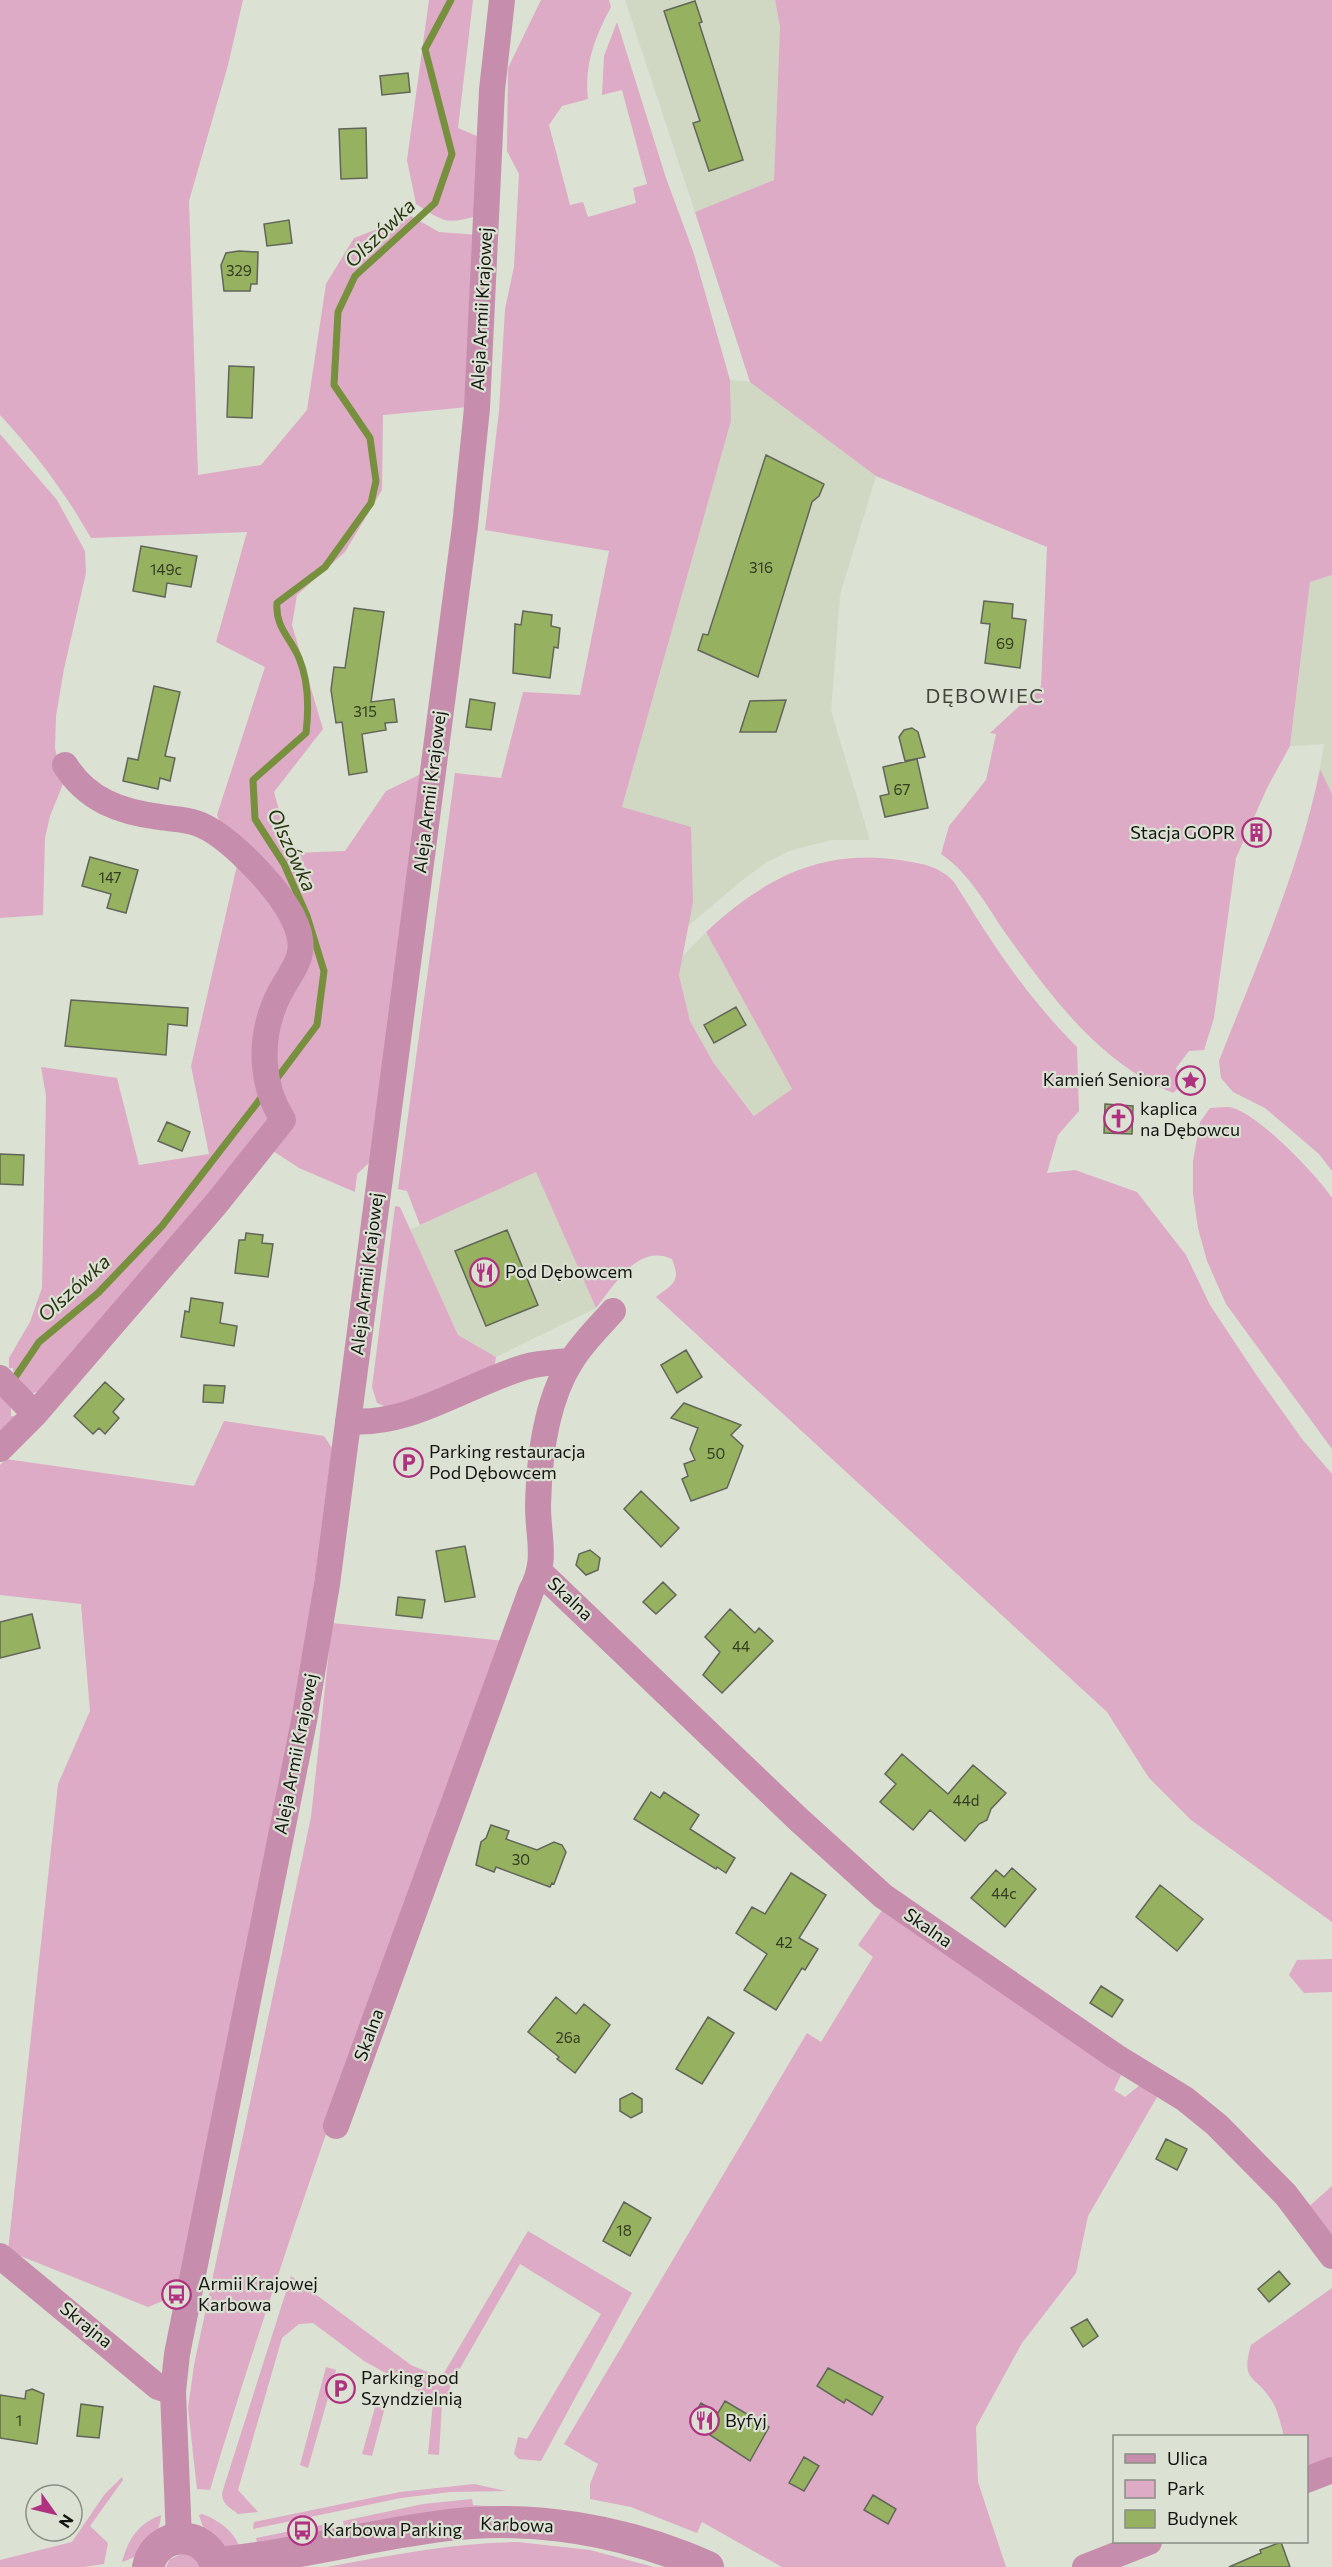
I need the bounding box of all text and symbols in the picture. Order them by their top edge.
water label: Olszówka [339,193,420,272]
street label: Aleja Armii Krajowej [466,227,496,391]
house number: 329 [226,261,252,279]
house number: 316 [749,558,773,576]
house number: 149c [150,560,182,578]
house number: 69 [996,634,1014,652]
district label: DĘBOWIEC [926,683,1044,707]
house number: 315 [353,702,377,720]
street label: Aleja Armii Krajowej [408,709,450,874]
house number: 67 [894,780,911,798]
water label: Olszówka [263,804,323,895]
building icon: Stacja GOPR [1240,817,1272,849]
place label: Stacja GOPR [1130,821,1235,843]
house number: 147 [98,868,122,886]
place icon: Kamień Seniora [1175,1064,1207,1096]
place label: Kamień Seniora [1043,1068,1170,1090]
place label: kaplica na Dębowcu [1140,1097,1240,1140]
church icon: kaplica na Dębowcu [1103,1103,1135,1135]
street label: Aleja Armii Krajowej [345,1191,387,1356]
water label: Olszówka [32,1249,114,1326]
restaurant icon: Pod Dębowcem [468,1256,500,1288]
place label: Pod Dębowcem [505,1260,633,1282]
place label: Parking restauracja Pod Dębowcem [429,1440,586,1483]
house number: 50 [707,1444,725,1462]
parking icon: Parking restauracja Pod Dębowcem [392,1446,424,1478]
street label: Skalna [543,1572,598,1625]
house number: 44 [732,1637,750,1655]
street label: Aleja Armii Krajowej [269,1671,321,1836]
house number: 44d [953,1791,979,1809]
house number: 30 [512,1850,530,1868]
house number: 44c [991,1884,1017,1902]
street label: Skalna [900,1903,957,1952]
house number: 42 [775,1933,793,1951]
street label: Skalna [348,2006,388,2064]
house number: 26a [555,2028,581,2046]
house number: 18 [616,2221,632,2239]
place label: Armii Krajowej Karbowa [198,2272,318,2315]
bus stop icon: Armii Krajowej Karbowa [161,2278,193,2310]
street label: Skrajna [56,2296,117,2352]
place label: Parking pod Szyndzielnią [361,2366,463,2409]
parking icon: Parking pod Szyndzielnią [324,2372,356,2404]
restaurant icon: Byfyj [688,2405,720,2437]
place label: Byfyj [725,2409,767,2431]
house number: 1 [16,2411,22,2429]
legend [1113,2435,1308,2543]
text: Ulica [1167,2447,1208,2469]
text: Park [1167,2477,1205,2499]
north arrow [24,2483,84,2543]
text: Budynek [1167,2507,1238,2529]
text: N [56,2511,78,2532]
street label: Karbowa [480,2512,554,2536]
bus stop icon: Karbowa Parking [286,2514,318,2546]
place label: Karbowa Parking [323,2518,462,2540]

